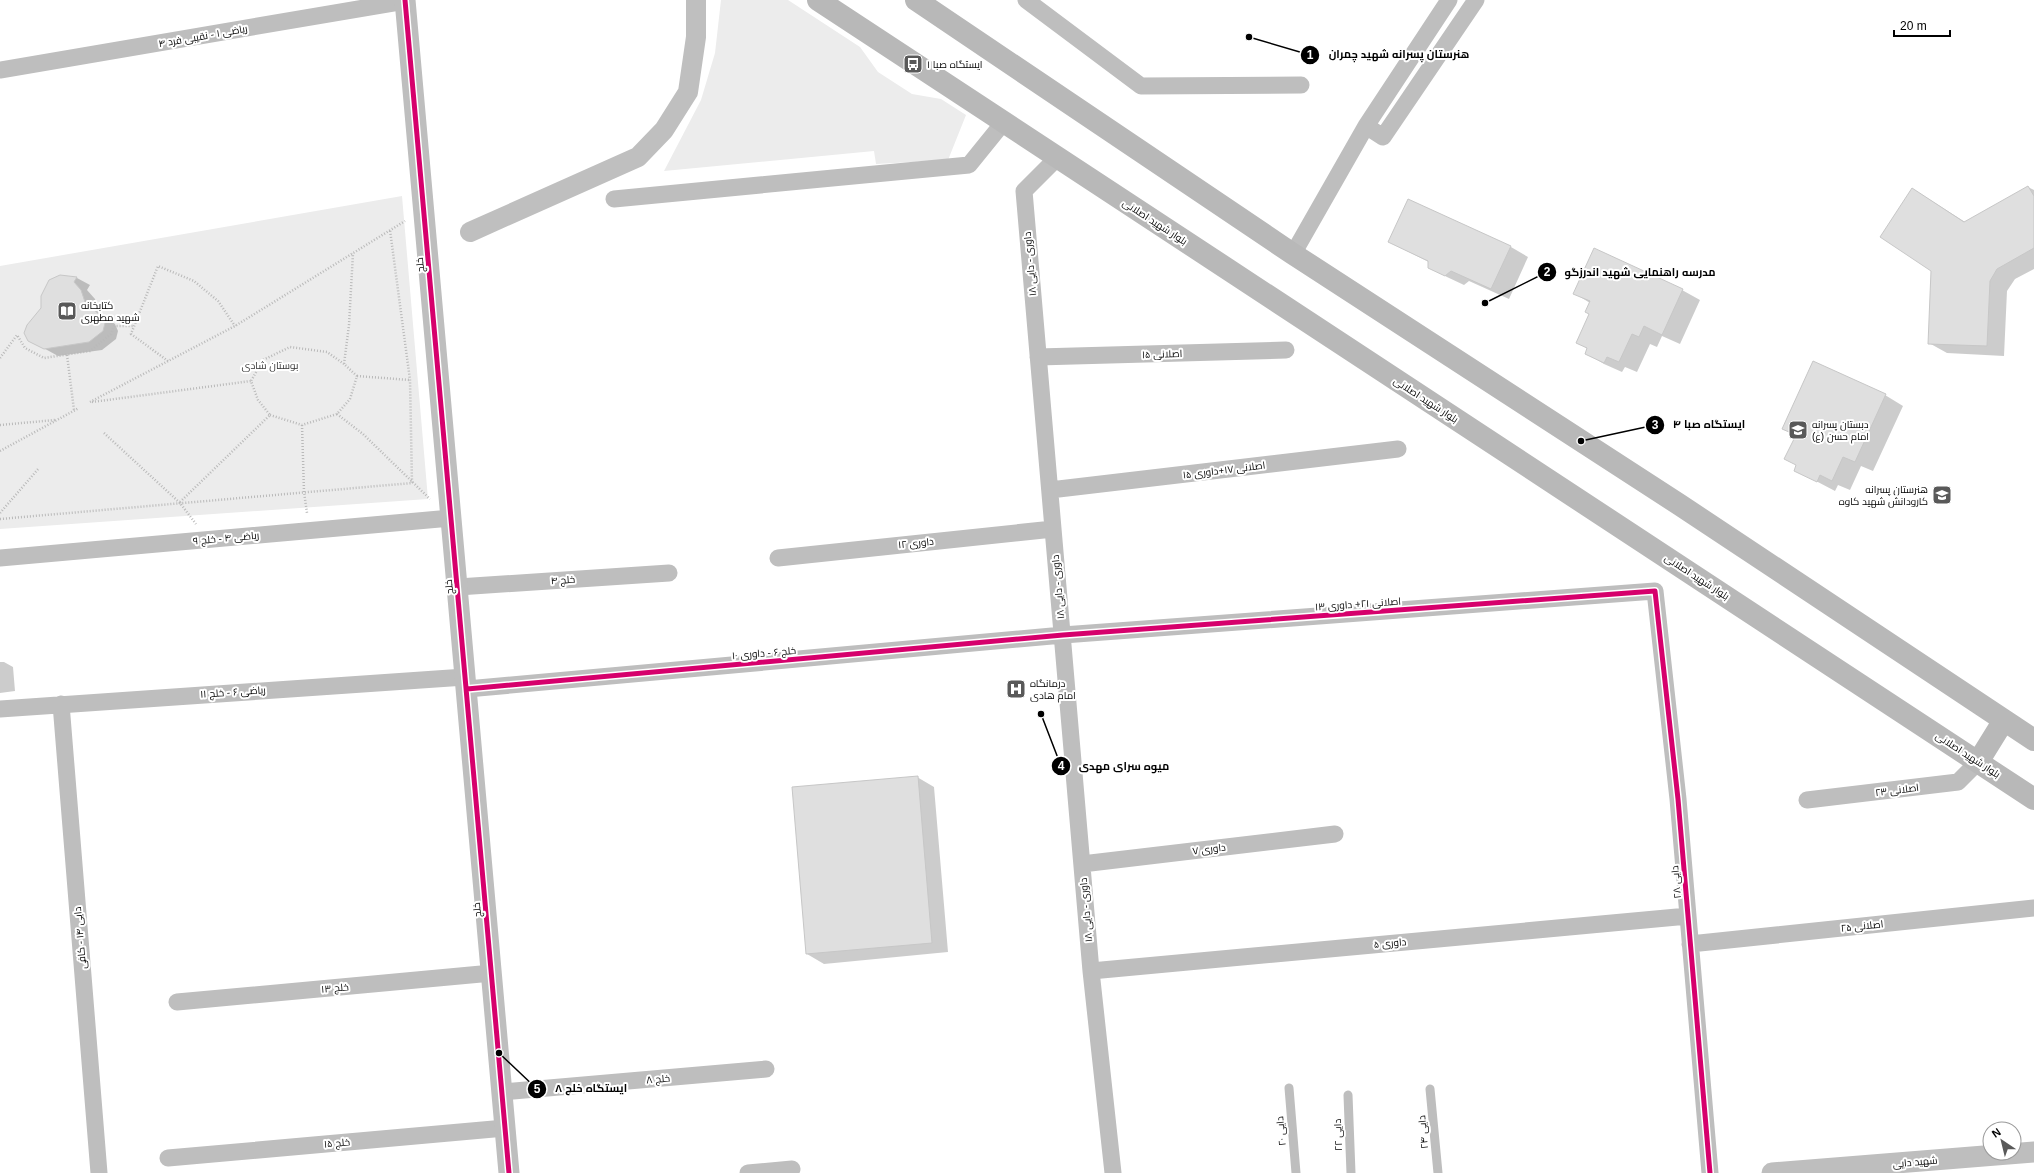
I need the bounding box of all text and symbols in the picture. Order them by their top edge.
scale bar [1894,12,1950,38]
text: 20 m [1900,19,1927,33]
street label: ریاضی ۱ - نقیبی فرد ۴ [158,23,248,50]
callout: هنرستان پسرانه شهید چمران [1300,43,1477,66]
text: 1 [1307,48,1314,62]
text: هنرستان پسرانه شهید چمران [1329,48,1470,63]
bus stop icon: ایستگاه صبا ۱ [902,53,924,75]
place label: ایستگاه صبا ۱ [927,59,983,70]
street label: بلوار شهید اصلانی [1120,197,1189,248]
street label: داوری - دایی ۱۸ [1022,231,1039,297]
street label: خلج [414,257,427,273]
callout: مدرسه راهنمایی شهید اندرزگو [1537,260,1724,283]
text: 2 [1544,265,1551,279]
text: مدرسه راهنمایی شهید اندرزگو [1564,266,1716,280]
library icon: کتابخانه شهید مطهری [56,300,78,322]
place label: کتابخانه شهید مطهری [81,300,139,324]
street label: اصلانی ۱۵ [1142,348,1182,361]
park label: بوستان شادی [241,360,299,372]
street label: بلوار شهید اصلانی [1391,375,1460,426]
callout: ایستگاه صبا ۴ [1645,413,1753,436]
text: 3 [1652,418,1659,432]
text: ایستگاه صبا ۴ [1673,418,1745,431]
school or university icon: دبستان پسرانه امام حسن (ع) [1787,419,1809,441]
place label: دبستان پسرانه امام حسن (ع) [1812,419,1869,444]
street label: اصلانی ۱۷+داوری ۱۵ [1182,459,1266,482]
place label: هنرستان پسرانه کارودانش شهید کاوه [1839,484,1928,508]
school or university icon: هنرستان پسرانه کارودانش شهید کاوه [1931,484,1953,506]
street label: ریاضی ۴ - خلج ۹ [192,530,260,547]
street label: داوری ۱۲ [898,536,935,551]
street label: بلوار شهید اصلانی [1662,552,1731,603]
street label: داوری - دایی ۱۸ [1050,554,1067,620]
street label: خلج ۴ [550,574,576,587]
street label: خلج [443,579,456,595]
street label: اصلانی ۲۱+ داوری ۱۳ [1315,596,1401,613]
street label: خلج ۶ - داوری ۱۰ [731,645,797,662]
hospital icon: درمانگاه امام هادی [1005,678,1027,700]
place label: درمانگاه امام هادی [1030,678,1076,703]
street label: ریاضی ۶ - خلج ۱۱ [200,684,266,701]
street label: بلوار شهید اصلانی [1933,730,2002,781]
callout: میوه سرای مهدی [1051,754,1178,777]
text: 4 [1058,759,1065,773]
text: میوه سرای مهدی [1079,760,1169,774]
street label: اصلانی ۲۳ [1875,782,1920,799]
street label: داوری ۷ [1192,841,1227,857]
street label: دایی ۲۸ [1669,865,1684,899]
street label: داوری - دایی ۱۸ [1078,877,1095,943]
street label: خلج [471,902,484,918]
street label: دایی ۱۴ - کافی [72,906,89,970]
street label: اصلانی ۲۵ [1840,918,1884,935]
street label: داوری ۵ [1373,936,1407,951]
street label: خلج ۱۳ [321,981,349,996]
street label: خلج ۸ [646,1072,670,1087]
callout: ایستگاه خلچ ۸ [527,1077,635,1100]
text: 5 [534,1082,541,1096]
text: ایستگاه خلچ ۸ [555,1082,627,1096]
street label: دایی ۲۴ [1416,1114,1431,1149]
street label: دایی ۲۰ [1274,1116,1289,1146]
street label: دایی ۲۲ [1332,1118,1345,1151]
north arrow [1982,1121,2022,1161]
text: N [1990,1126,2003,1140]
street label: خلج ۱۵ [323,1136,351,1151]
street label: شهید دایی [1892,1155,1938,1170]

